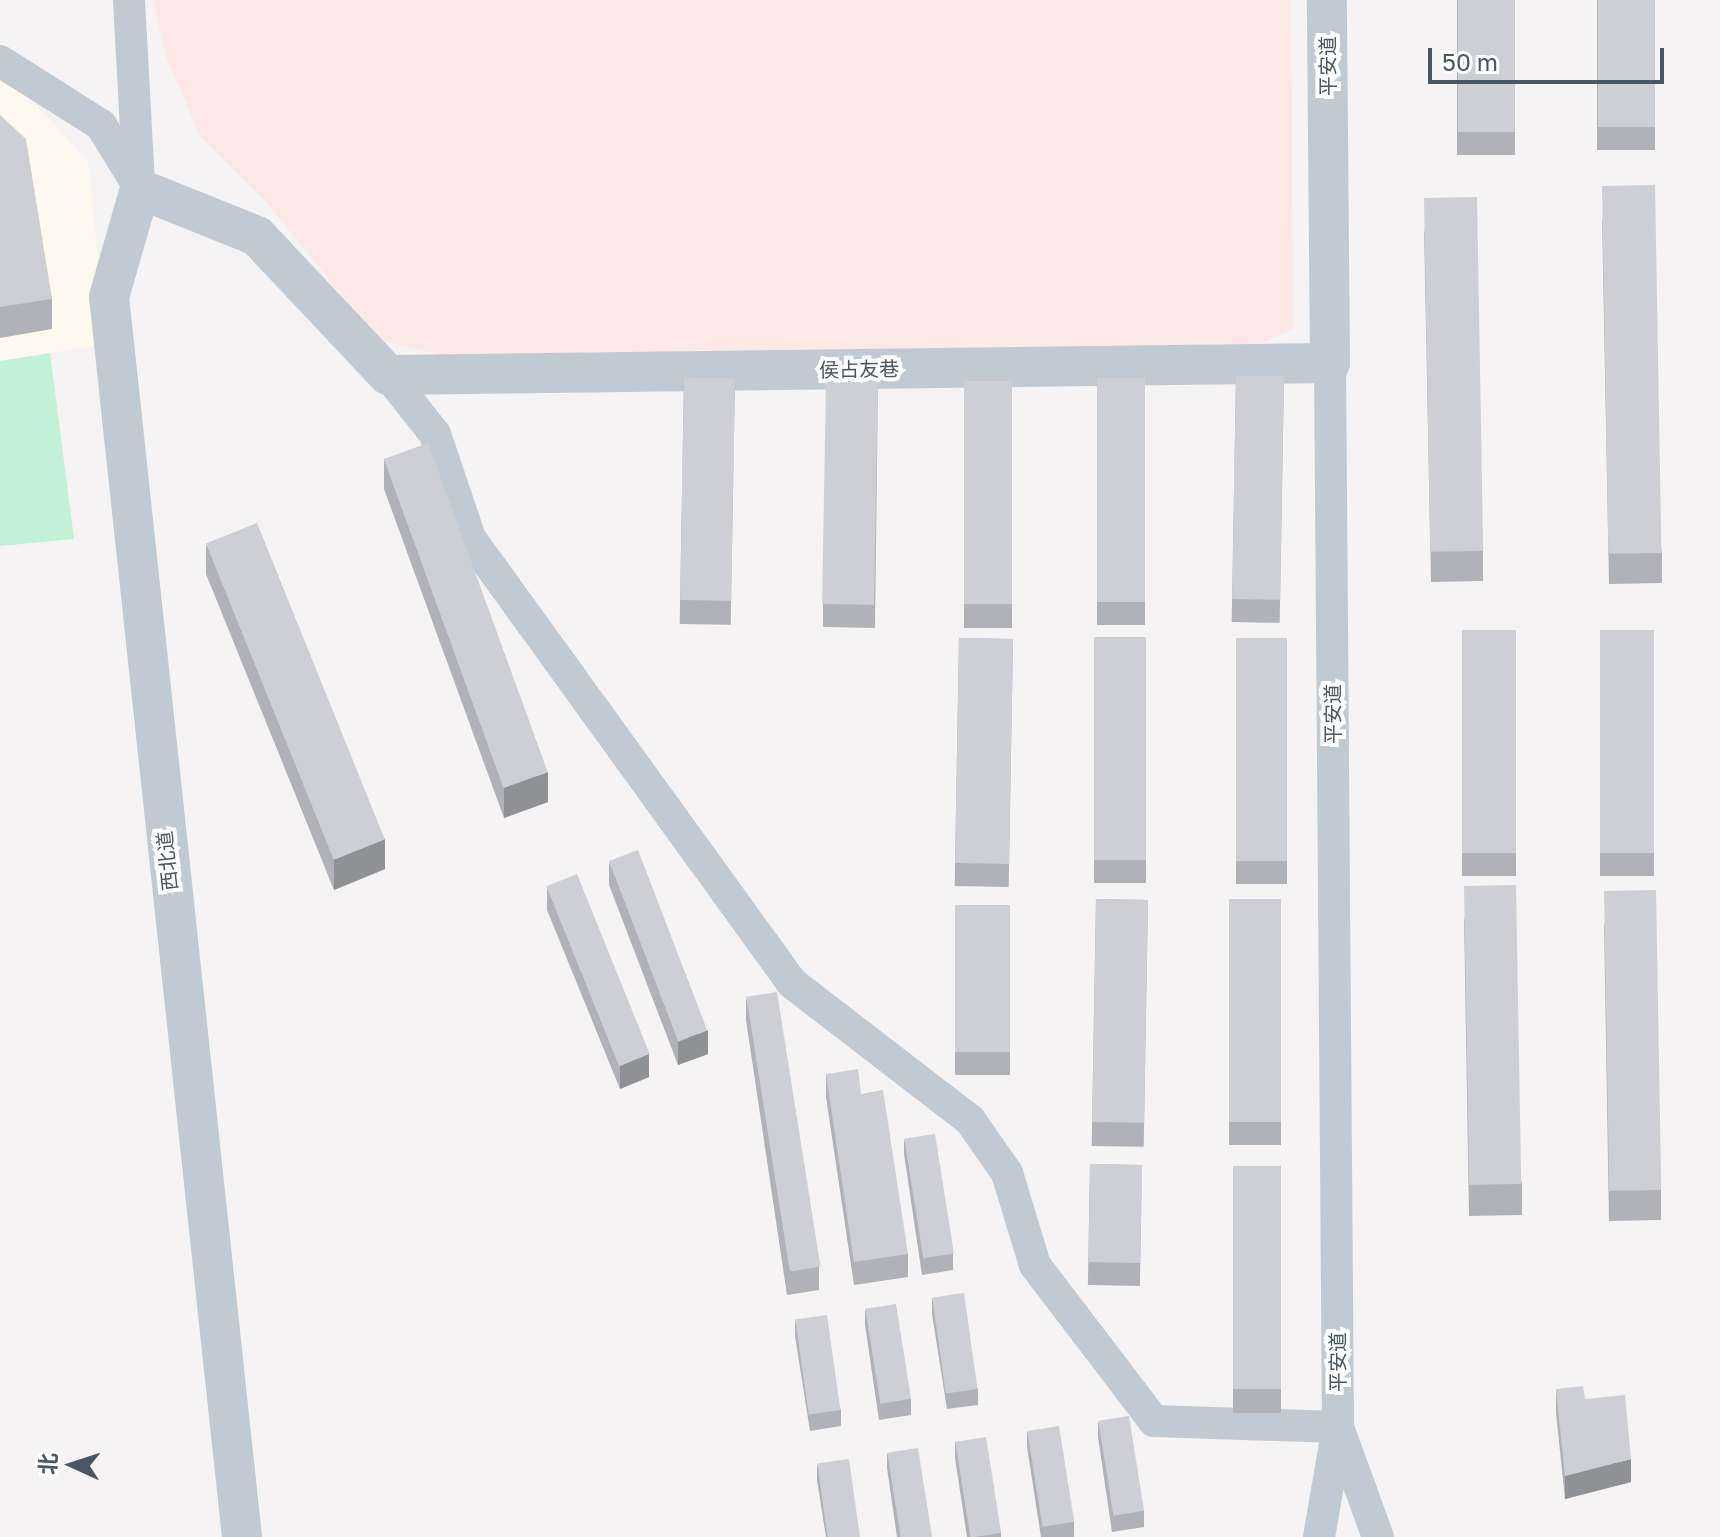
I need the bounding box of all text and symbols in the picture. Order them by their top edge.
scale bar [1432,32,1668,82]
street label: 平安道 [1315,36,1339,96]
text: 50 m [1442,47,1498,76]
street label: 侯占友巷 [819,356,899,382]
street label: 平安道 [1320,684,1344,744]
street label: 西北道 [152,830,182,892]
street label: 平安道 [1325,1332,1349,1392]
north arrow [32,1425,112,1505]
text: 北 [33,1452,62,1475]

